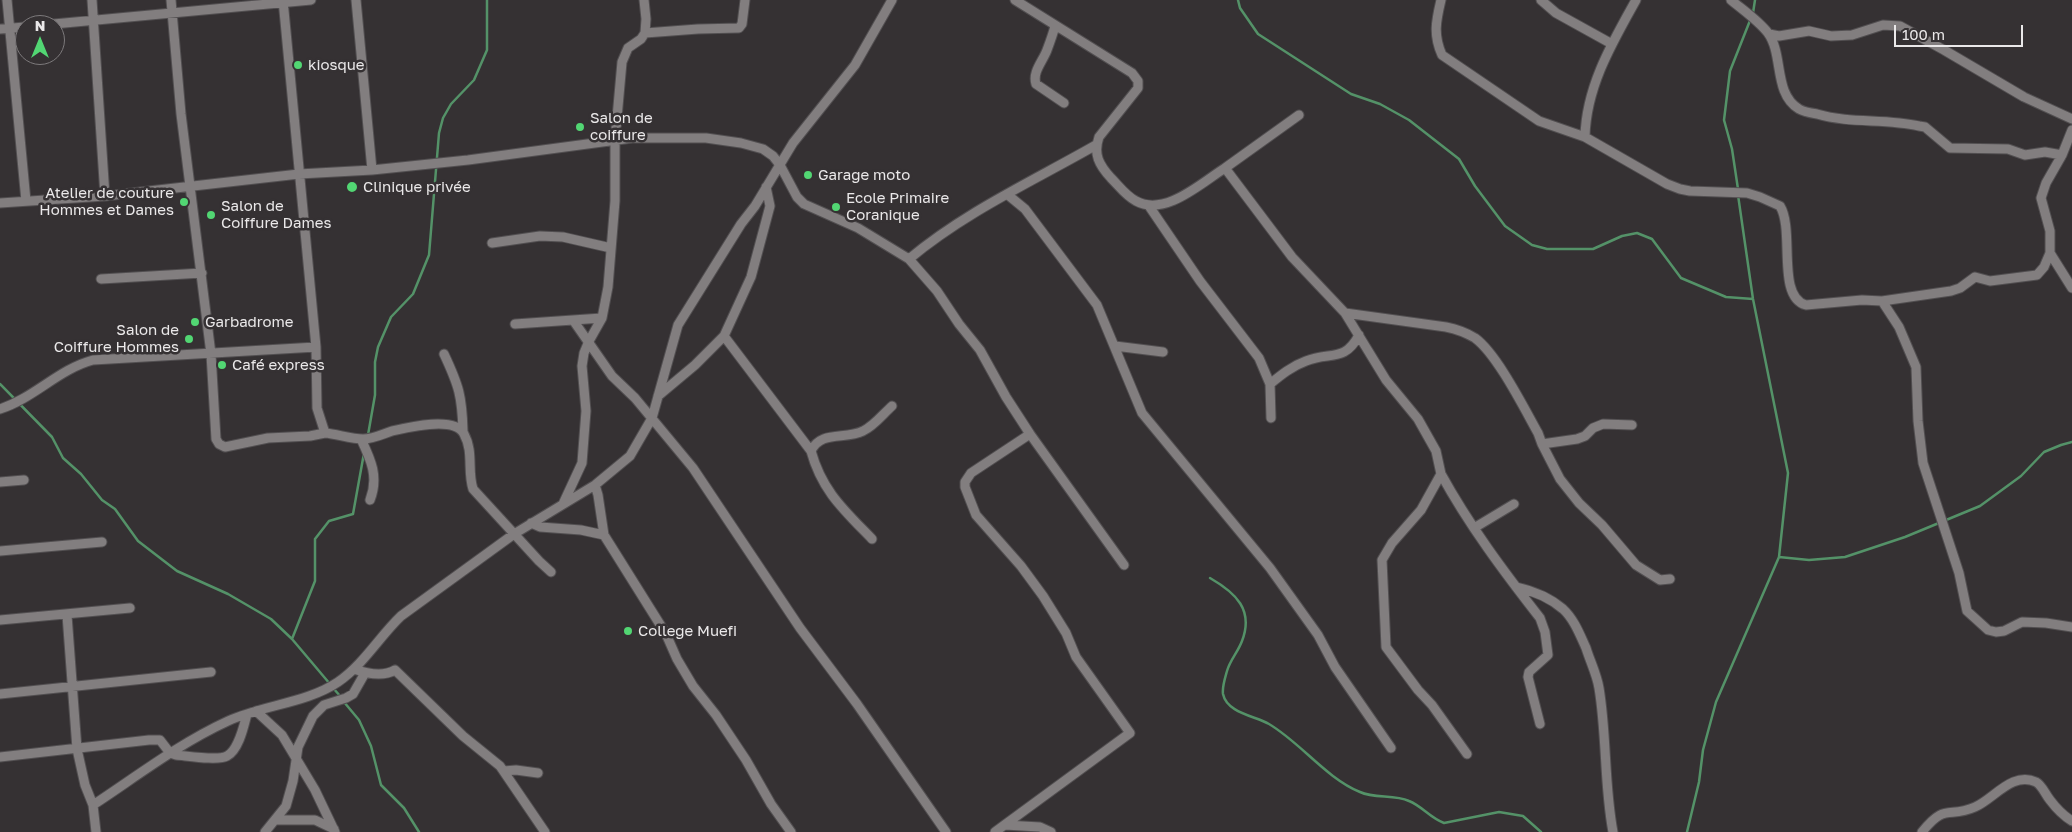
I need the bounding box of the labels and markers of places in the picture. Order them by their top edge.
place label: kiosque [308,56,364,74]
marker: kiosque [292,59,304,71]
place label: Salon de coiffure [590,109,653,144]
marker: Salon de coiffure [574,121,586,133]
place label: Garage moto [818,166,910,184]
marker: Garage moto [802,169,814,181]
place label: Clinique privée [363,178,471,196]
marker: Clinique privée [345,180,359,194]
place label: Atelier de couture Hommes et Dames [39,184,174,219]
place label: Ecole Primaire Coranique [846,189,949,224]
marker: Atelier de couture Hommes et Dames [178,196,190,208]
place label: Salon de Coiffure Dames [221,197,331,232]
marker: Ecole Primaire Coranique [830,201,842,213]
marker: Salon de Coiffure Dames [205,209,217,221]
place label: Garbadrome [205,313,293,331]
marker: Garbadrome [189,316,201,328]
place label: Salon de Coiffure Hommes [54,321,179,356]
marker: Salon de Coiffure Hommes [183,333,195,345]
place label: Café express [232,356,325,374]
marker: Café express [216,359,228,371]
place label: College Muefi [638,622,737,640]
marker: College Muefi [622,625,634,637]

